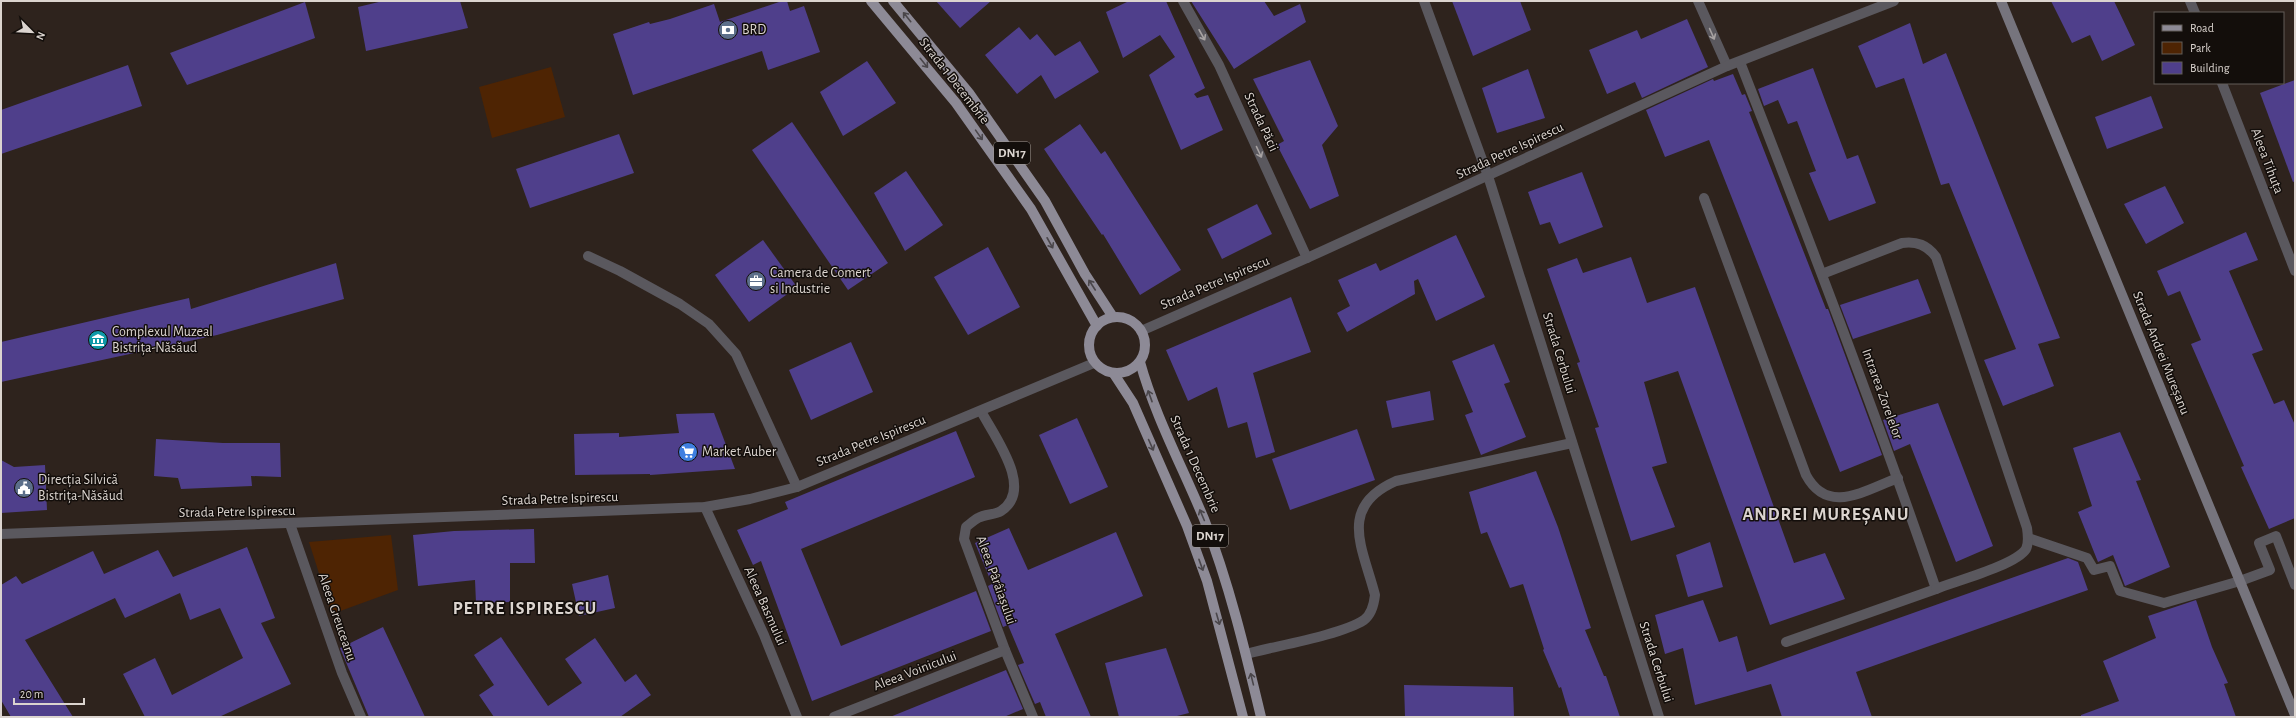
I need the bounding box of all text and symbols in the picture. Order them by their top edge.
north arrow [12,12,52,52]
one-way arrow [903,12,911,23]
legend [2154,12,2284,84]
bank icon: BRD [717,19,739,41]
text: Road [2190,22,2214,34]
place label: BRD [742,23,766,37]
one-way arrow [1709,27,1716,39]
one-way arrow [1199,29,1207,41]
text: N [34,30,47,42]
street label: Strada 1 Decembrie [916,35,992,127]
text: Park [2190,42,2211,54]
one-way arrow [919,57,928,68]
text: Building [2190,62,2230,74]
street label: Strada Păcii [1241,90,1281,154]
street label: Strada Petre Ispirescu [1454,120,1566,182]
street label: Aleea Tihuța [2247,126,2286,196]
one-way arrow [975,129,983,140]
road number: DN17 [994,142,1030,164]
one-way arrow [1256,146,1263,158]
one-way arrow [1046,237,1054,249]
street label: Strada Petre Ispirescu [1159,254,1271,312]
place label: Camera de Comert si Industrie [770,266,871,296]
office icon: Camera de Comert si Industrie [745,270,767,292]
one-way arrow [1088,279,1096,290]
street label: Strada Andrei Mureșanu [2129,289,2192,417]
street label: Strada Cerbului [1540,311,1578,395]
place label: Complexul Muzeal Bistrița-Năsăud [112,325,213,356]
museum icon: Complexul Muzeal Bistrița-Năsăud [87,329,109,351]
street label: Intrarea Zorelelor [1859,347,1905,442]
one-way arrow [1145,390,1153,402]
street label: Strada Petre Ispirescu [814,413,928,469]
street label: Strada 1 Decembrie [1167,413,1223,515]
one-way arrow [1148,439,1156,451]
supermarket icon: Market Auber [677,441,699,463]
place label: Market Auber [702,445,777,459]
place label: Direcția Silvică Bistrița-Năsăud [38,473,123,504]
public building icon: Direcția Silvică Bistrița-Năsăud [13,477,35,499]
street label: Strada Petre Ispirescu [501,490,619,508]
street label: Strada Petre Ispirescu [179,504,295,520]
district label: ANDREI MUREȘANU [1742,506,1910,525]
one-way arrow [1197,509,1205,521]
road number: DN17 [1192,525,1228,547]
street label: Aleea Pârâiașului [972,534,1019,627]
one-way arrow [1198,559,1206,571]
street label: Aleea Basmului [741,564,789,648]
street label: Aleea Greuceanu [315,571,359,663]
district label: PETRE ISPIRESCU [453,600,597,618]
one-way arrow [1215,612,1222,625]
street label: Strada Cerbului [1636,620,1676,704]
street label: Aleea Voinicului [871,649,959,693]
one-way arrow [1247,673,1255,686]
scale bar [14,680,84,706]
text: 20 m [20,688,43,700]

